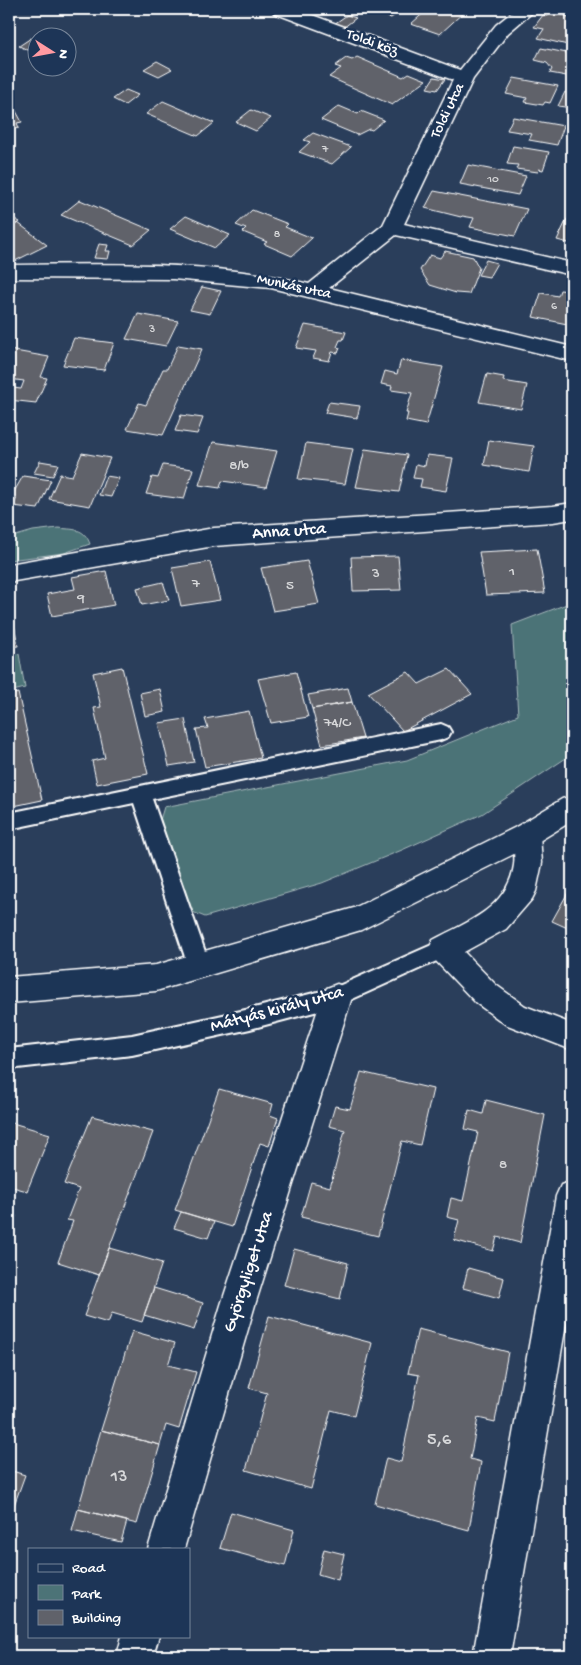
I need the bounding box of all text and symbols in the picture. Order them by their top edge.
street label: Toldi köz [343,25,401,61]
north arrow [28,28,78,78]
text: N [53,48,72,60]
street label: Toldi utca [427,80,469,142]
house number: 7 [321,143,329,157]
house number: 10 [486,173,499,187]
house number: 8 [274,228,281,242]
street label: Munkás utca [255,270,333,304]
house number: 6 [551,300,558,314]
house number: 3 [148,323,155,337]
house number: 8/b [229,457,249,475]
street label: Anna utca [251,519,328,545]
house number: 1 [508,563,515,581]
house number: 3 [371,565,380,583]
house number: 7 [191,575,201,593]
house number: 5 [286,577,294,595]
house number: 9 [76,590,85,608]
house number: 74/C [323,714,351,732]
street label: Mátyás király utca [208,982,347,1038]
house number: 8 [499,1156,507,1174]
street label: Györgyliget utca [220,1208,279,1335]
house number: 5,6 [427,1430,452,1451]
house number: 13 [110,1467,127,1488]
legend [28,1548,190,1638]
text: Road [72,1560,106,1578]
text: Park [71,1586,102,1604]
text: Building [71,1610,121,1628]

